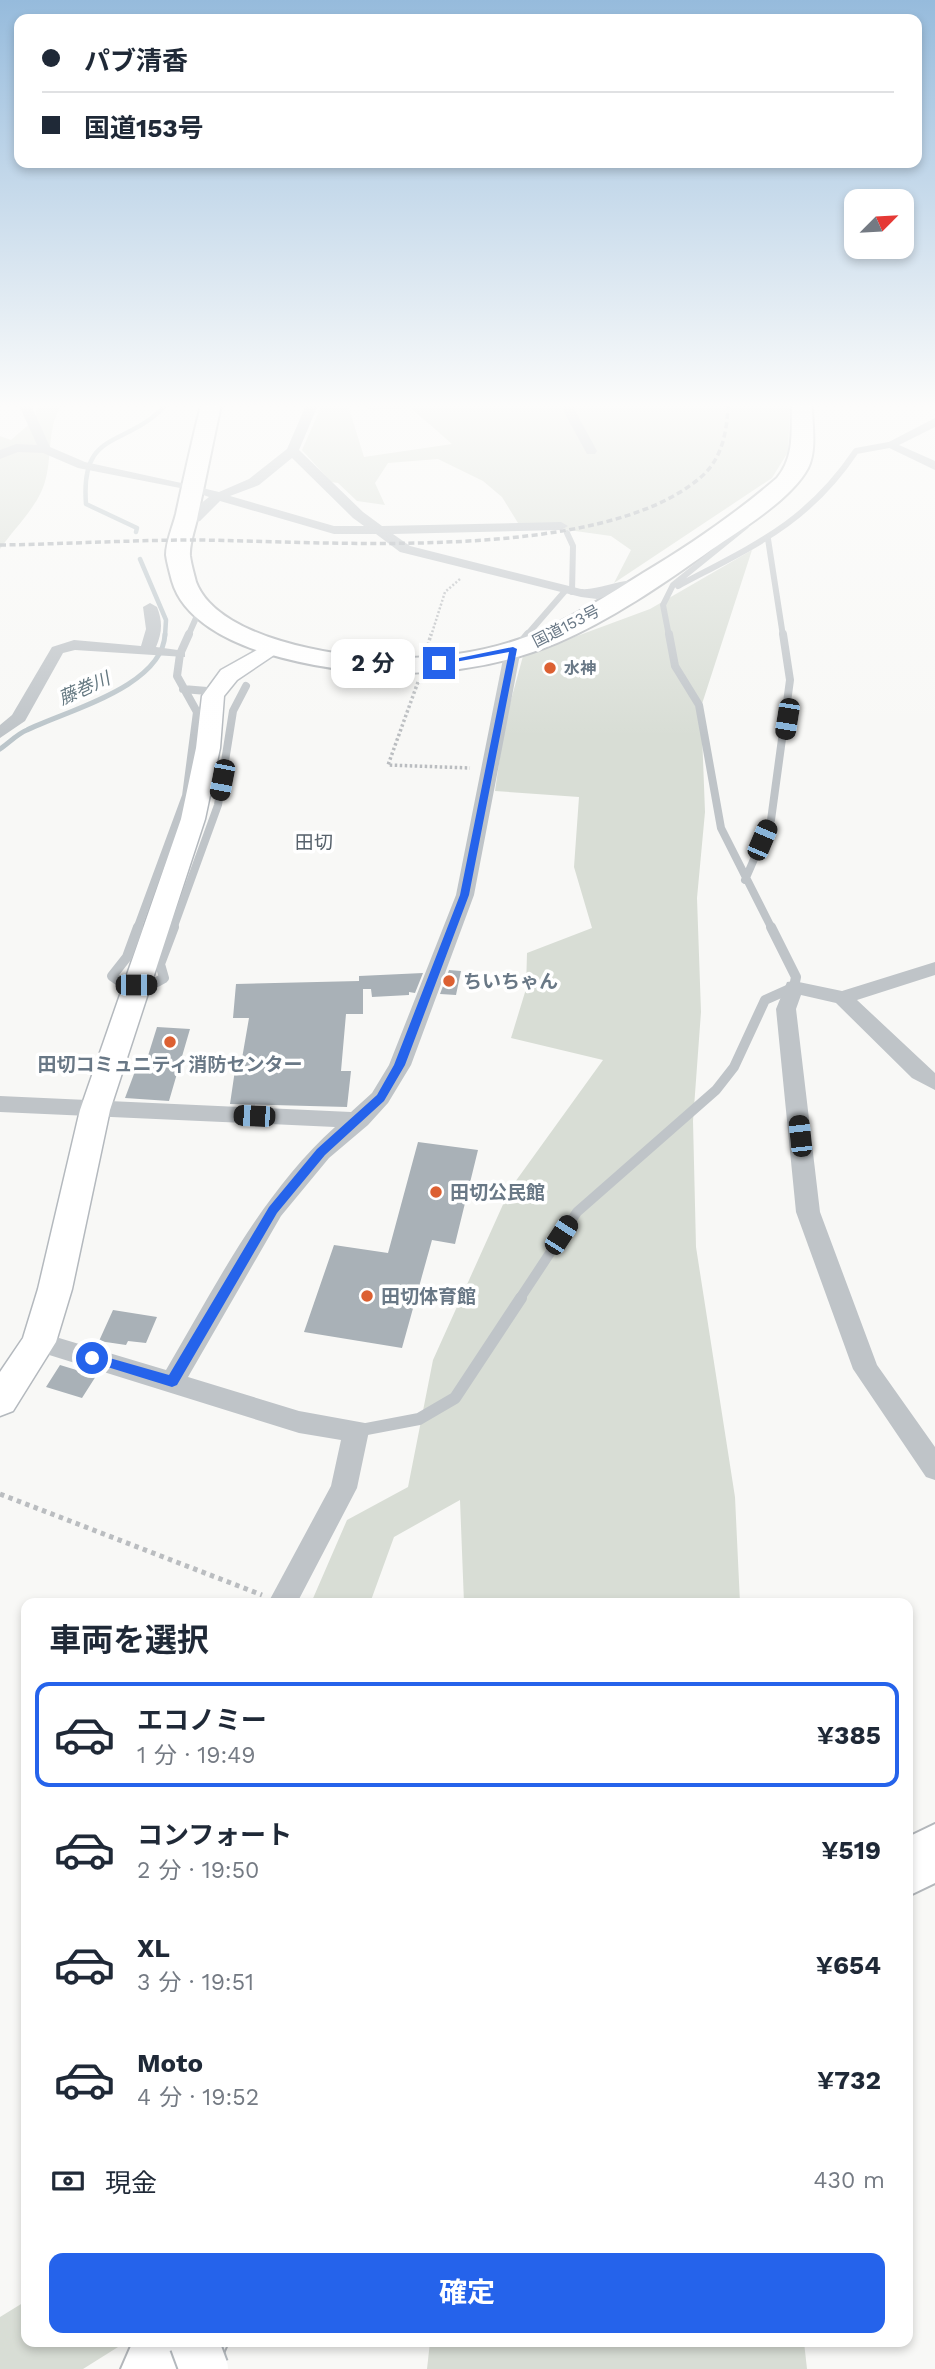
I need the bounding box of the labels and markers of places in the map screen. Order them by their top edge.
place label: 水神 [564,659,596,678]
marker: 水神 [542,660,558,676]
place label: ちいちゃん [463,970,558,993]
marker: ちいちゃん [441,973,457,989]
marker: 田切コミュニティ消防センター [162,1034,178,1050]
place label: 田切コミュニティ消防センター [38,1053,302,1076]
place label: 田切公民館 [450,1181,545,1204]
marker: 田切公民館 [428,1184,444,1200]
place label: 田切体育館 [381,1285,476,1308]
marker: 田切体育館 [359,1288,375,1304]

